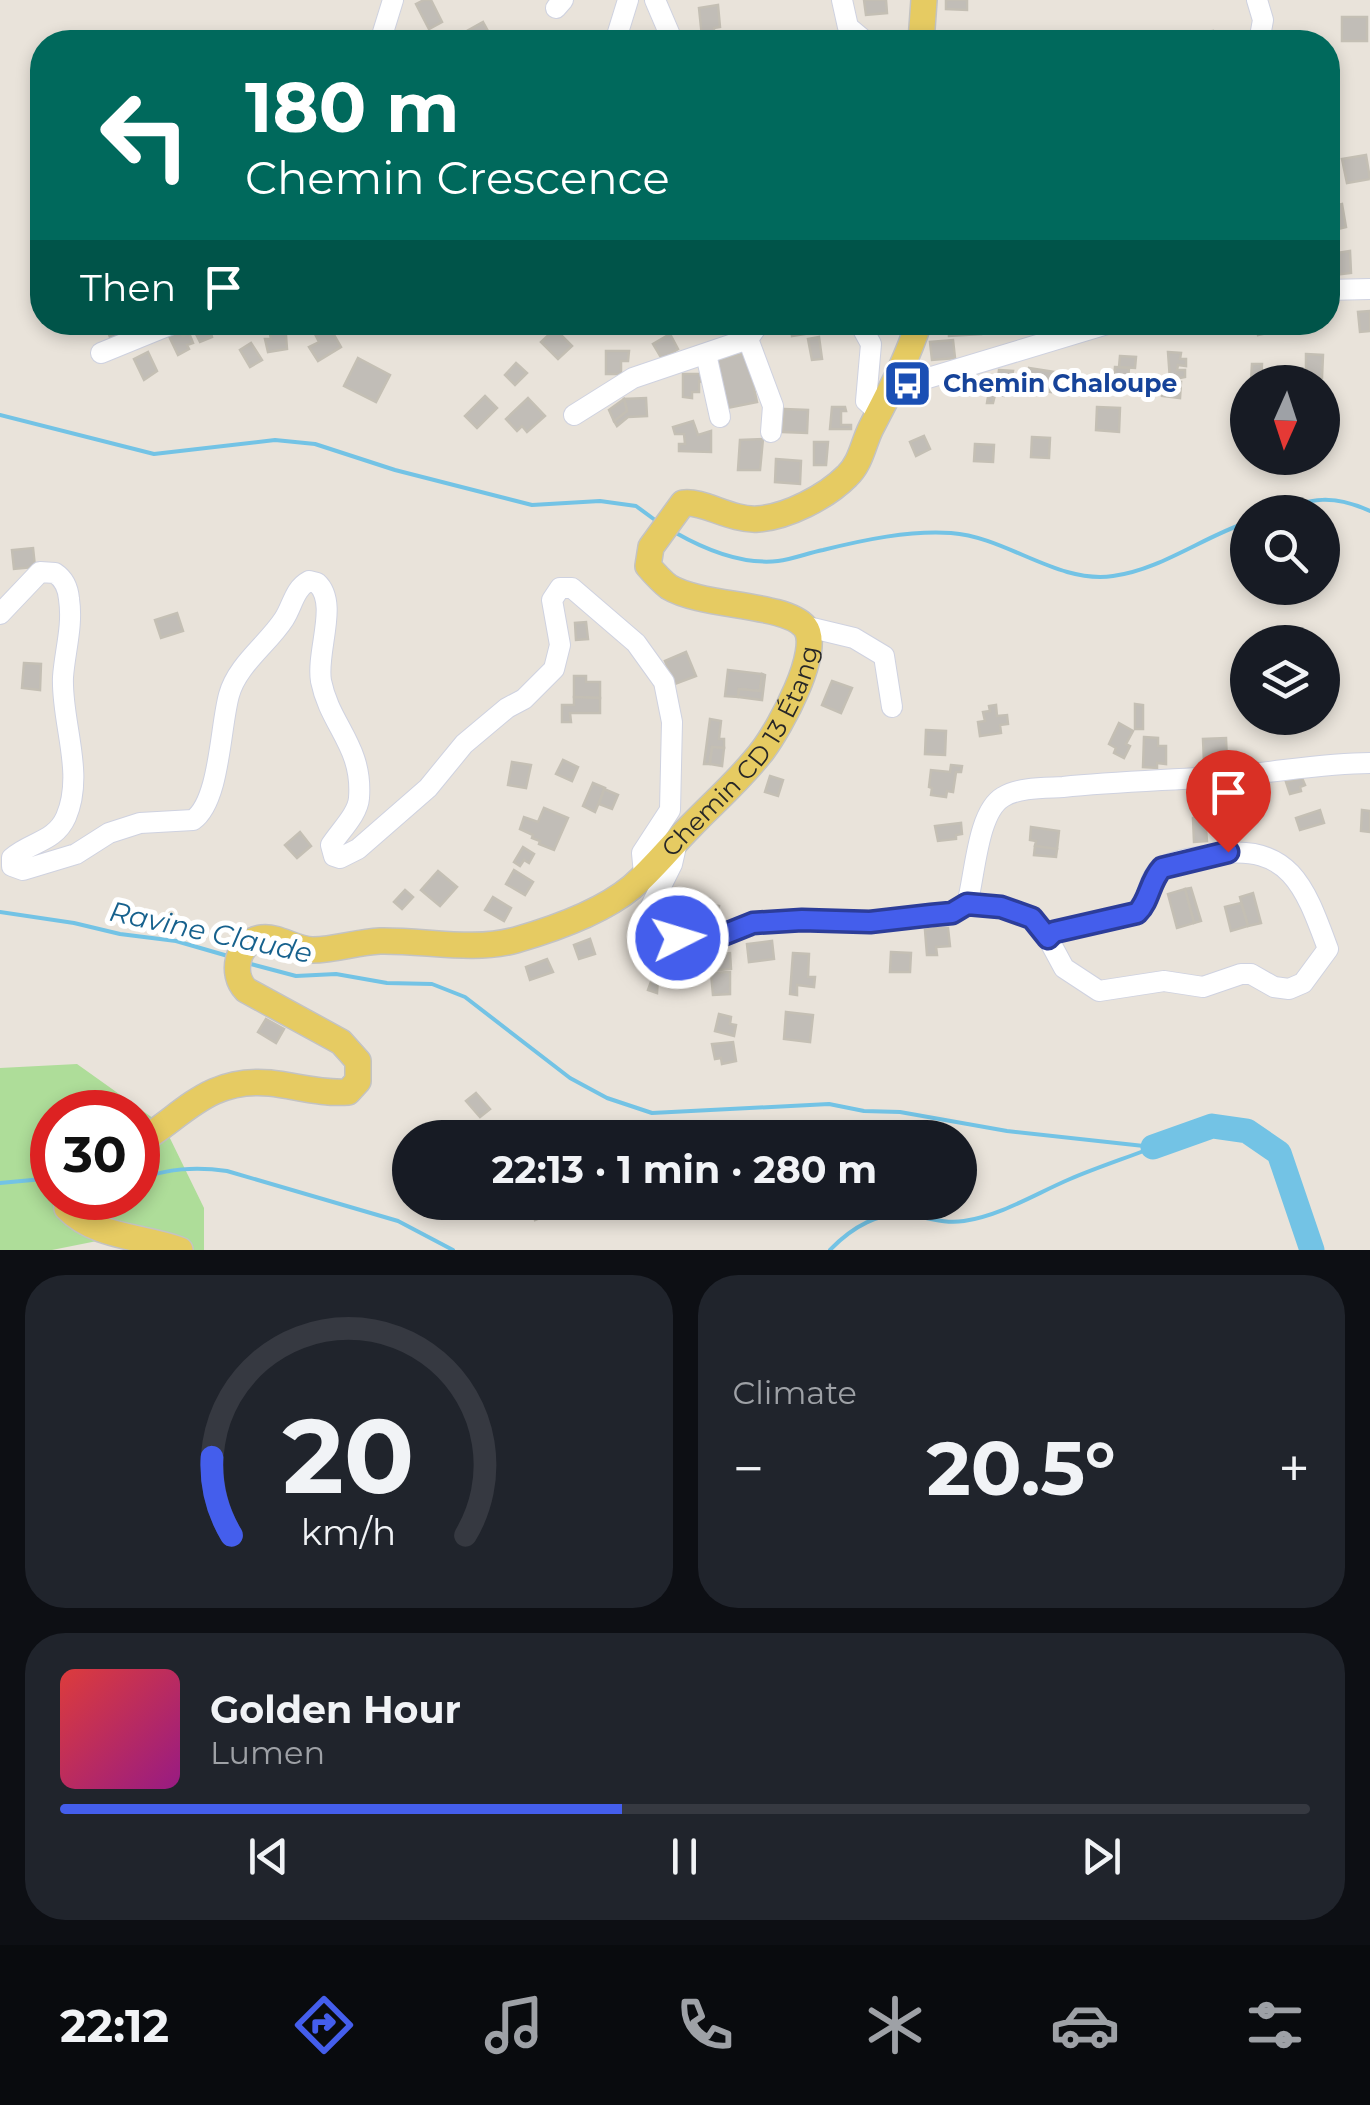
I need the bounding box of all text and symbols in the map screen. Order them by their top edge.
text: 180 m [245,64,459,150]
icon: left [80,70,210,200]
text: Chemin Crescence [245,150,670,205]
icon: arrive [196,260,251,315]
text: Then [80,264,176,311]
bus stop icon: Chemin Chaloupe [882,357,934,409]
north arrow [1230,365,1340,475]
map controls [1230,365,1340,735]
place label: Chemin Chaloupe [943,368,1177,398]
button: search [1230,495,1340,605]
button: layers [1230,625,1340,735]
street label: Chemin CD 13 Étang [655,643,824,863]
pin [1186,750,1271,853]
icon: arrive [1201,765,1256,820]
position arrow [626,886,730,990]
water label: Ravine Claude [106,894,316,970]
speed limit sign: 30 [30,1090,160,1220]
text: 22:13 · 1 min · 280 m [492,1146,877,1193]
text: Climate [733,1373,857,1412]
text: 20 [283,1392,415,1519]
text: 20.5° [927,1422,1116,1514]
text: − [733,1435,764,1502]
text: + [1278,1435,1310,1502]
text: km/h [301,1510,396,1554]
text: Golden Hour [210,1686,461,1733]
text: Lumen [210,1733,325,1772]
icon: previous [241,1829,296,1884]
icon: pause [657,1829,712,1884]
icon: next [1074,1829,1129,1884]
icon: directions [289,1990,359,2060]
icon: music [479,1990,549,2060]
icon: phone [670,1990,740,2060]
icon: climate [860,1990,930,2060]
icon: car [1050,1990,1120,2060]
icon: filters [1240,1990,1310,2060]
text: 22:12 [60,1998,169,2053]

